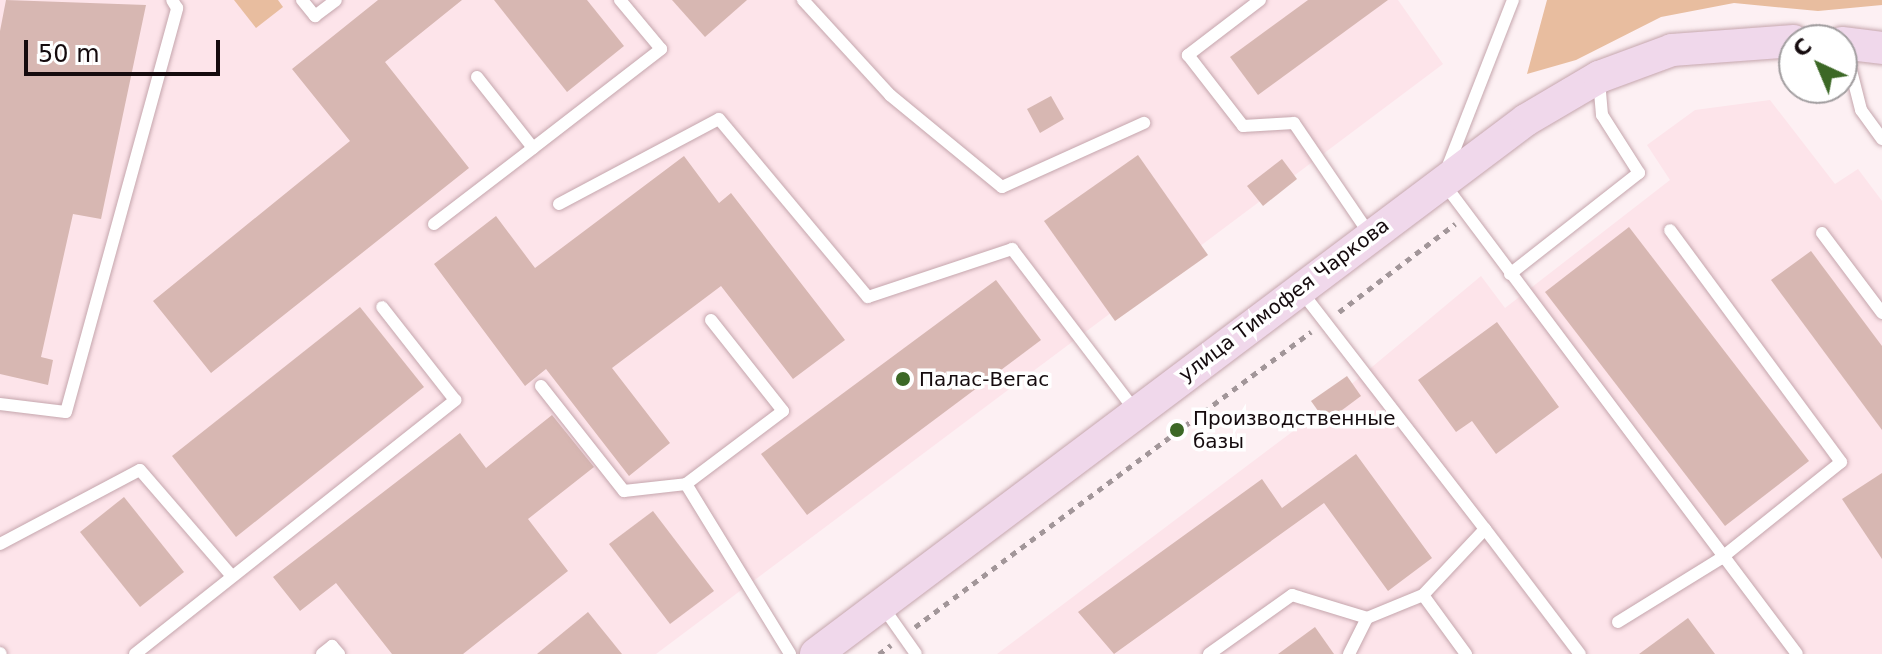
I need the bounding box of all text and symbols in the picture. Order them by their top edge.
scale bar [28,24,224,74]
north arrow [1778,24,1858,104]
text: С [1788,33,1817,62]
text: 50 m [38,40,100,68]
street label: улица Тимофея Чаркова [1174,213,1394,387]
place label: Палас-Вегас [919,367,1049,391]
marker: Палас-Вегас [894,370,912,388]
place label: Производственные базы [1193,406,1395,453]
marker: Производственные базы [1168,421,1186,439]

